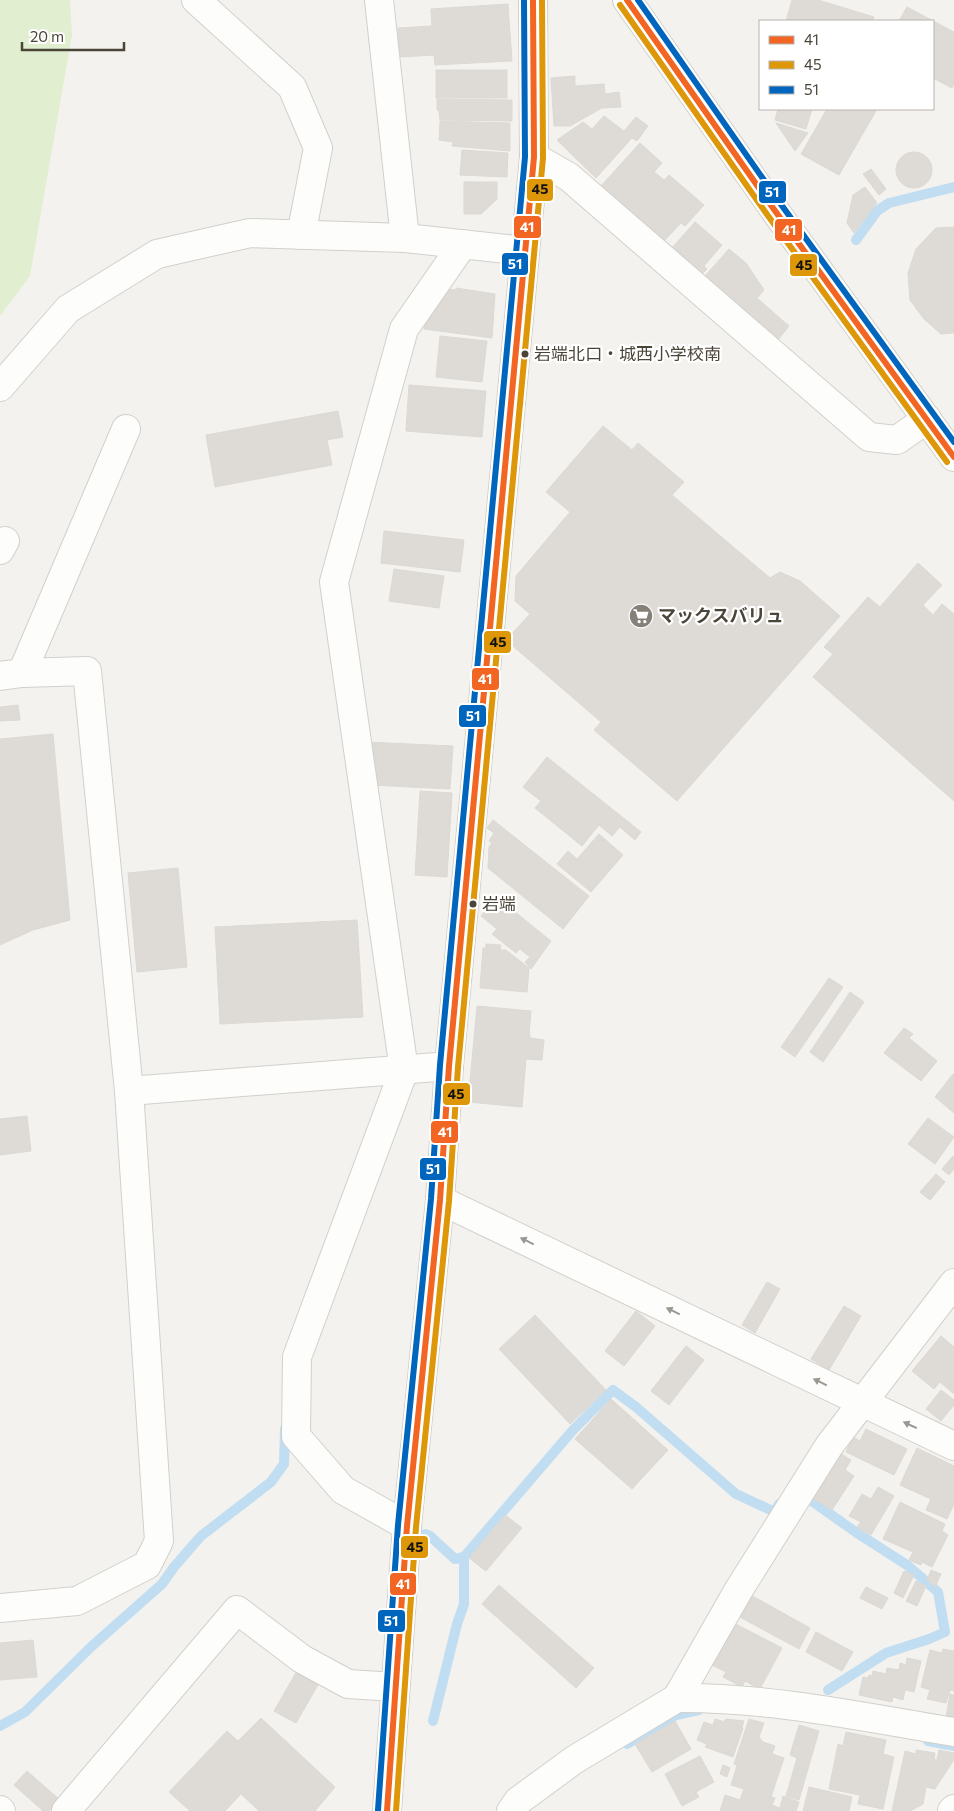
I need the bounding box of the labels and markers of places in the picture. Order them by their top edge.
place label: 岩端北口・城西小学校南 [534,343,721,364]
marker: 岩端北口・城西小学校南 [520,349,530,359]
supermarket icon: マックスバリュ [628,603,654,629]
place label: マックスバリュ [658,604,783,626]
place label: 岩端 [482,893,516,914]
marker: 岩端 [468,899,478,909]

